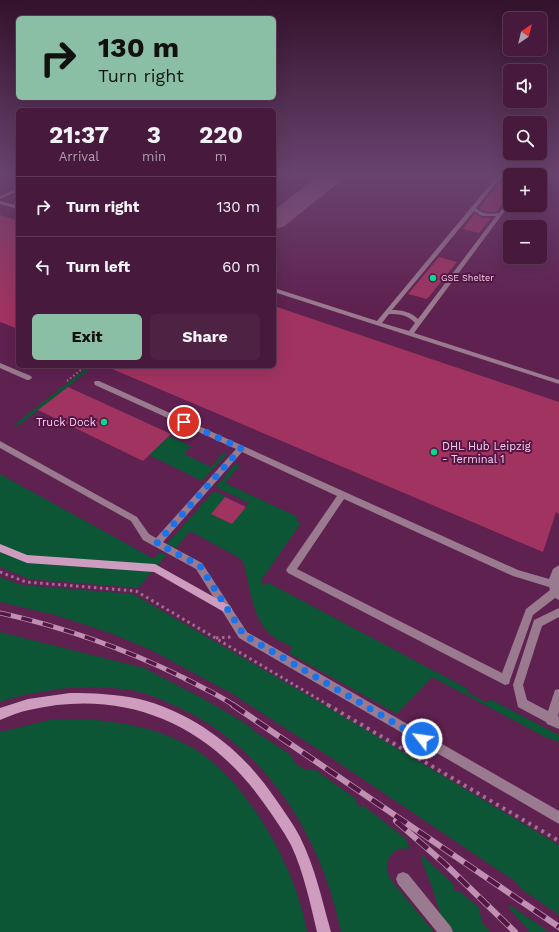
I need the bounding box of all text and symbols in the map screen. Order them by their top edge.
north arrow [503,12,547,56]
map controls [503,12,547,264]
text: 130 m [98,31,179,64]
icon: right [32,32,84,84]
button: sound [503,64,547,108]
text: Turn right [98,65,184,86]
button: search [503,116,547,160]
text: 21:37 [49,121,109,149]
text: 3 [147,121,161,149]
text: 220 [199,121,243,149]
text: Arrival [59,149,99,164]
text: min [142,149,166,164]
text: m [215,149,227,164]
button: + [503,168,547,212]
icon: right [32,196,54,218]
text: Turn right [66,198,139,216]
text: 130 m [217,198,260,216]
button: − [503,220,547,264]
icon: left [32,256,54,278]
text: Turn left [66,258,130,276]
text: 60 m [222,258,260,276]
marker: GSE Shelter [428,273,438,283]
place label: GSE Shelter [441,273,494,283]
button: Exit [32,314,142,360]
button: Share [150,314,260,360]
pin [167,405,201,439]
icon: arrive [173,411,195,433]
place label: Truck Dock [36,416,96,429]
marker: Truck Dock [99,417,109,427]
place label: DHL Hub Leipzig - Terminal 1 [442,440,531,466]
marker: DHL Hub Leipzig - Terminal 1 [429,447,439,457]
position arrow [401,718,443,760]

